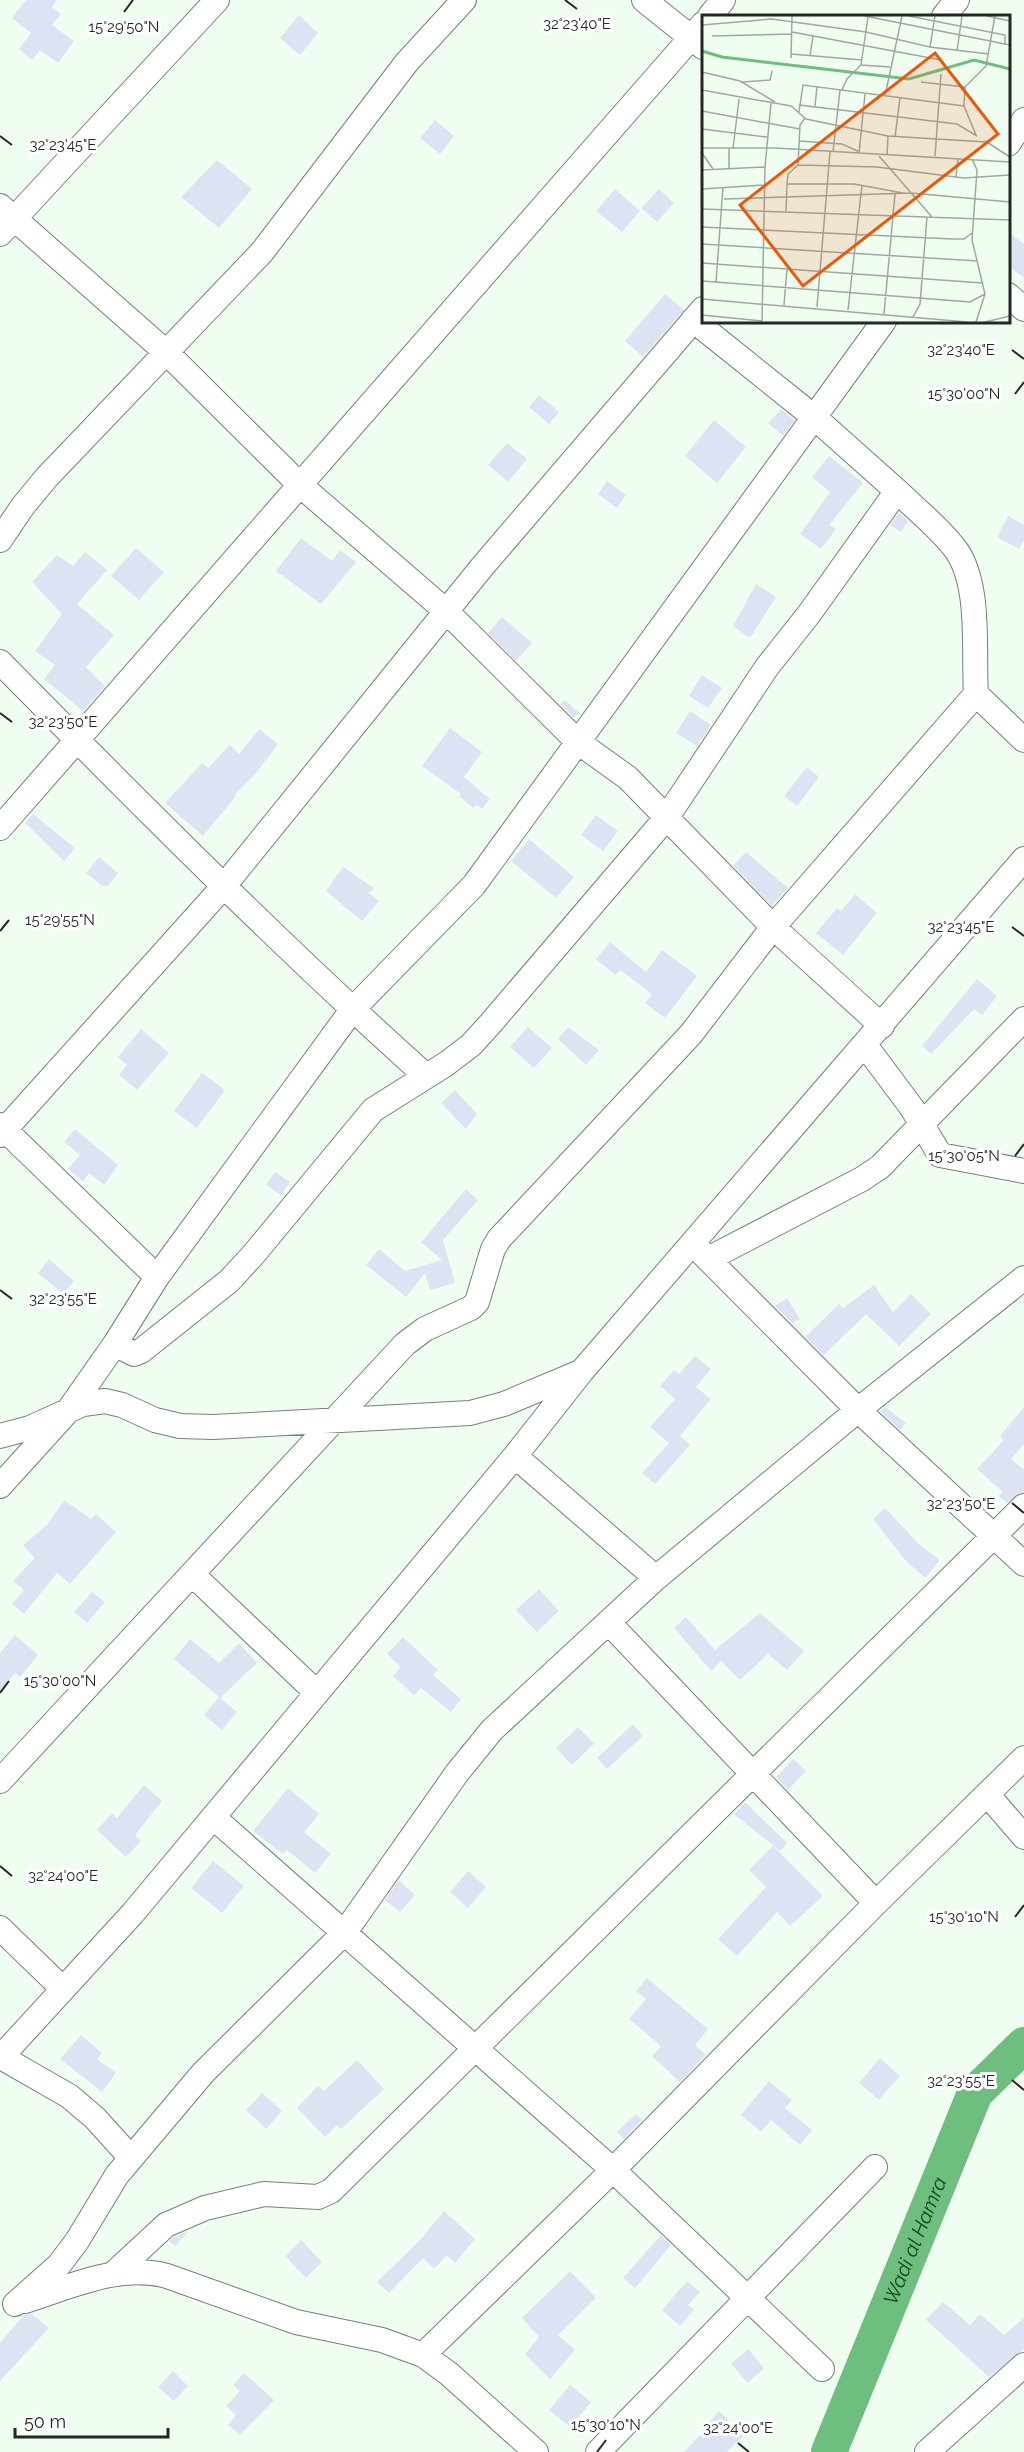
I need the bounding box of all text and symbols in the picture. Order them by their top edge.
text: 32°23'40"E [543,15,611,33]
inset map [702,15,1009,322]
text: 15°29'50"N [89,18,159,36]
text: 32°23'45"E [29,136,97,154]
text: 32°23'40"E [927,341,995,359]
text: 15°30'00"N [928,385,1000,403]
text: 32°23'50"E [29,713,97,731]
text: 15°29'55"N [25,911,95,929]
text: 32°23'45"E [927,918,995,936]
text: 15°30'05"N [928,1147,1000,1165]
text: 32°23'55"E [29,1290,97,1308]
text: 32°23'50"E [927,1495,995,1513]
text: 15°30'00"N [24,1672,96,1690]
text: 32°24'00"E [28,1867,98,1885]
text: 15°30'10"N [929,1908,999,1926]
text: 32°23'55"E [927,2072,995,2090]
water label: Wadi al Hamra [878,2173,952,2308]
scale bar [15,2401,168,2439]
text: 50 m [24,2411,66,2432]
text: 15°30'10"N [571,2416,641,2434]
text: 32°24'00"E [703,2419,773,2437]

